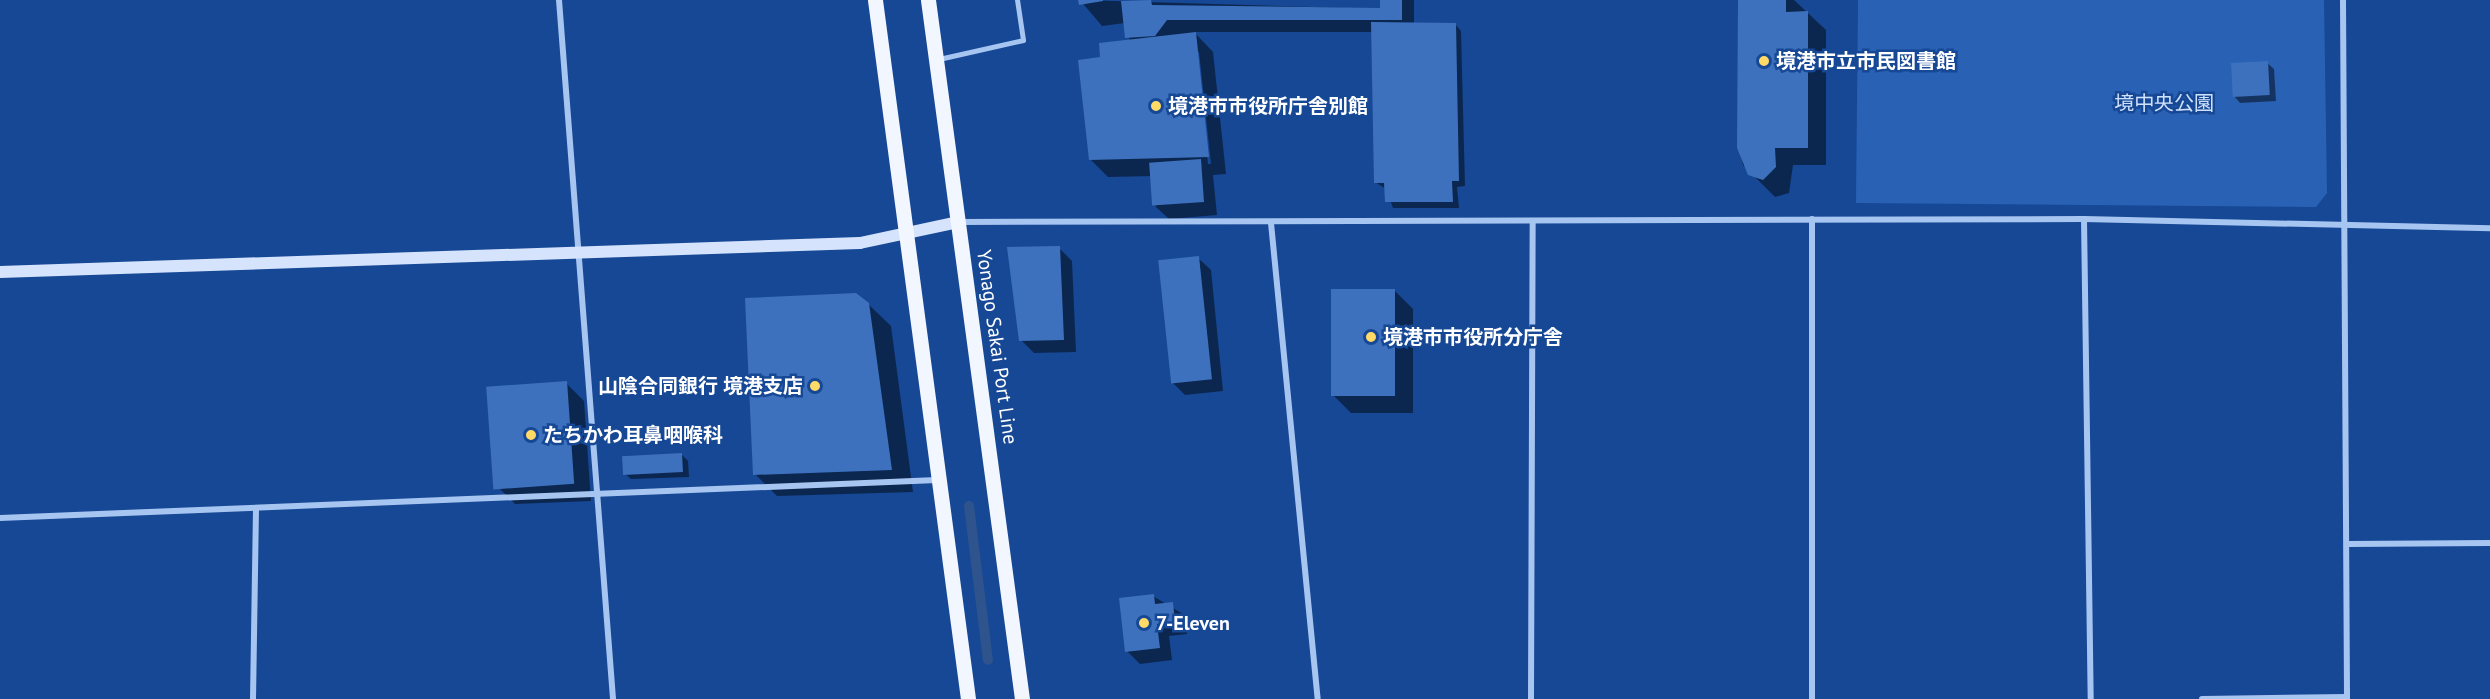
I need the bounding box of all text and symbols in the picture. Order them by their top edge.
place label: 境港市立市民図書館 [1776,49,1956,73]
marker: 境港市立市民図書館 [1757,54,1771,68]
park label: 境中央公園 [2114,91,2214,115]
place label: 境港市市役所庁舎別館 [1168,94,1368,118]
marker: 境港市市役所庁舎別館 [1149,99,1163,113]
street label: Yonago Sakai Port Line [971,248,1023,446]
place label: 境港市市役所分庁舎 [1383,325,1563,349]
marker: 境港市市役所分庁舎 [1364,330,1378,344]
place label: 山陰合同銀行 境港支店 [598,374,803,398]
marker: 山陰合同銀行 境港支店 [808,379,822,393]
place label: たちかわ耳鼻咽喉科 [543,423,723,447]
marker: たちかわ耳鼻咽喉科 [524,428,538,442]
place label: 7-Eleven [1156,611,1230,635]
marker: 7-Eleven [1137,616,1151,630]

